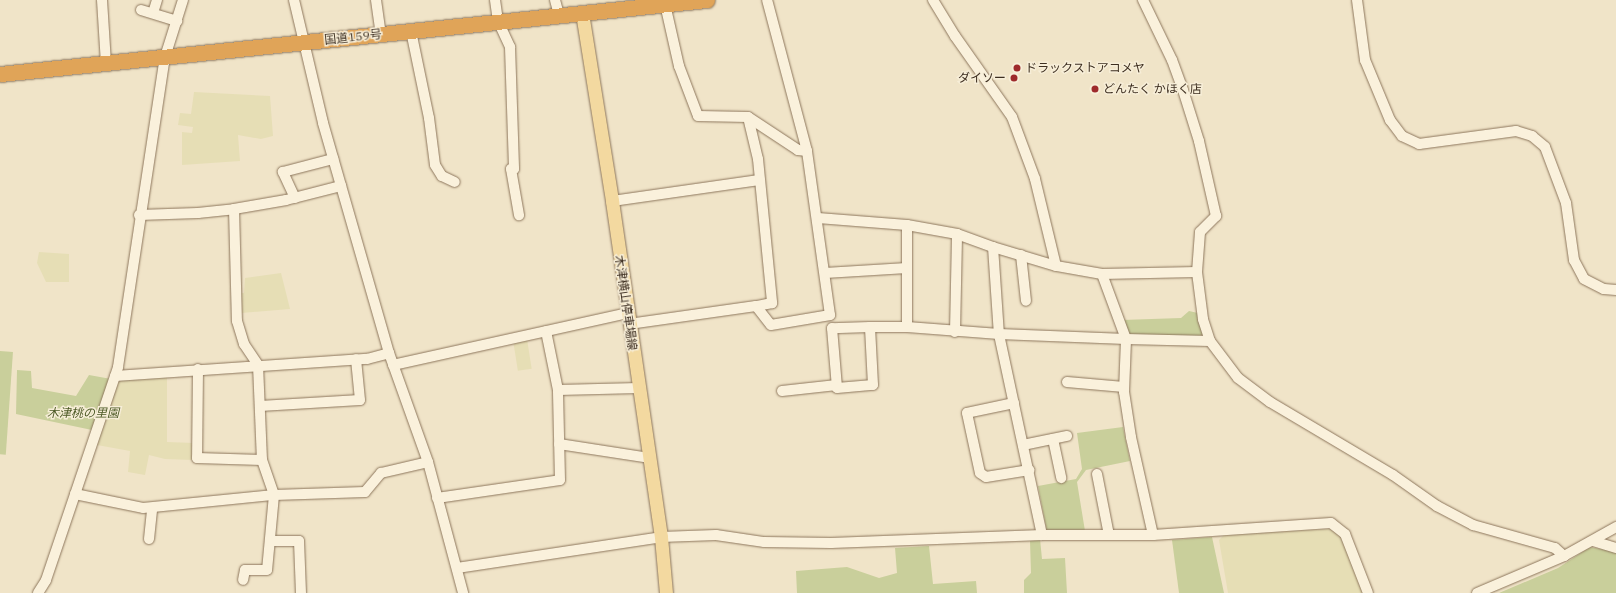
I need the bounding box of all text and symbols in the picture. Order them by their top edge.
street label: 国道159号 [324,27,382,47]
place label: ドラックストアコメヤ [1025,61,1145,75]
marker: ドラックストアコメヤ [1012,63,1022,73]
place label: ダイソー [958,71,1006,85]
marker: ダイソー [1009,73,1019,83]
place label: どんたく かほく店 [1103,82,1202,96]
marker: どんたく かほく店 [1090,84,1100,94]
street label: 木津横山停車場線 [612,254,640,352]
park label: 木津桃の里園 [47,406,119,420]

